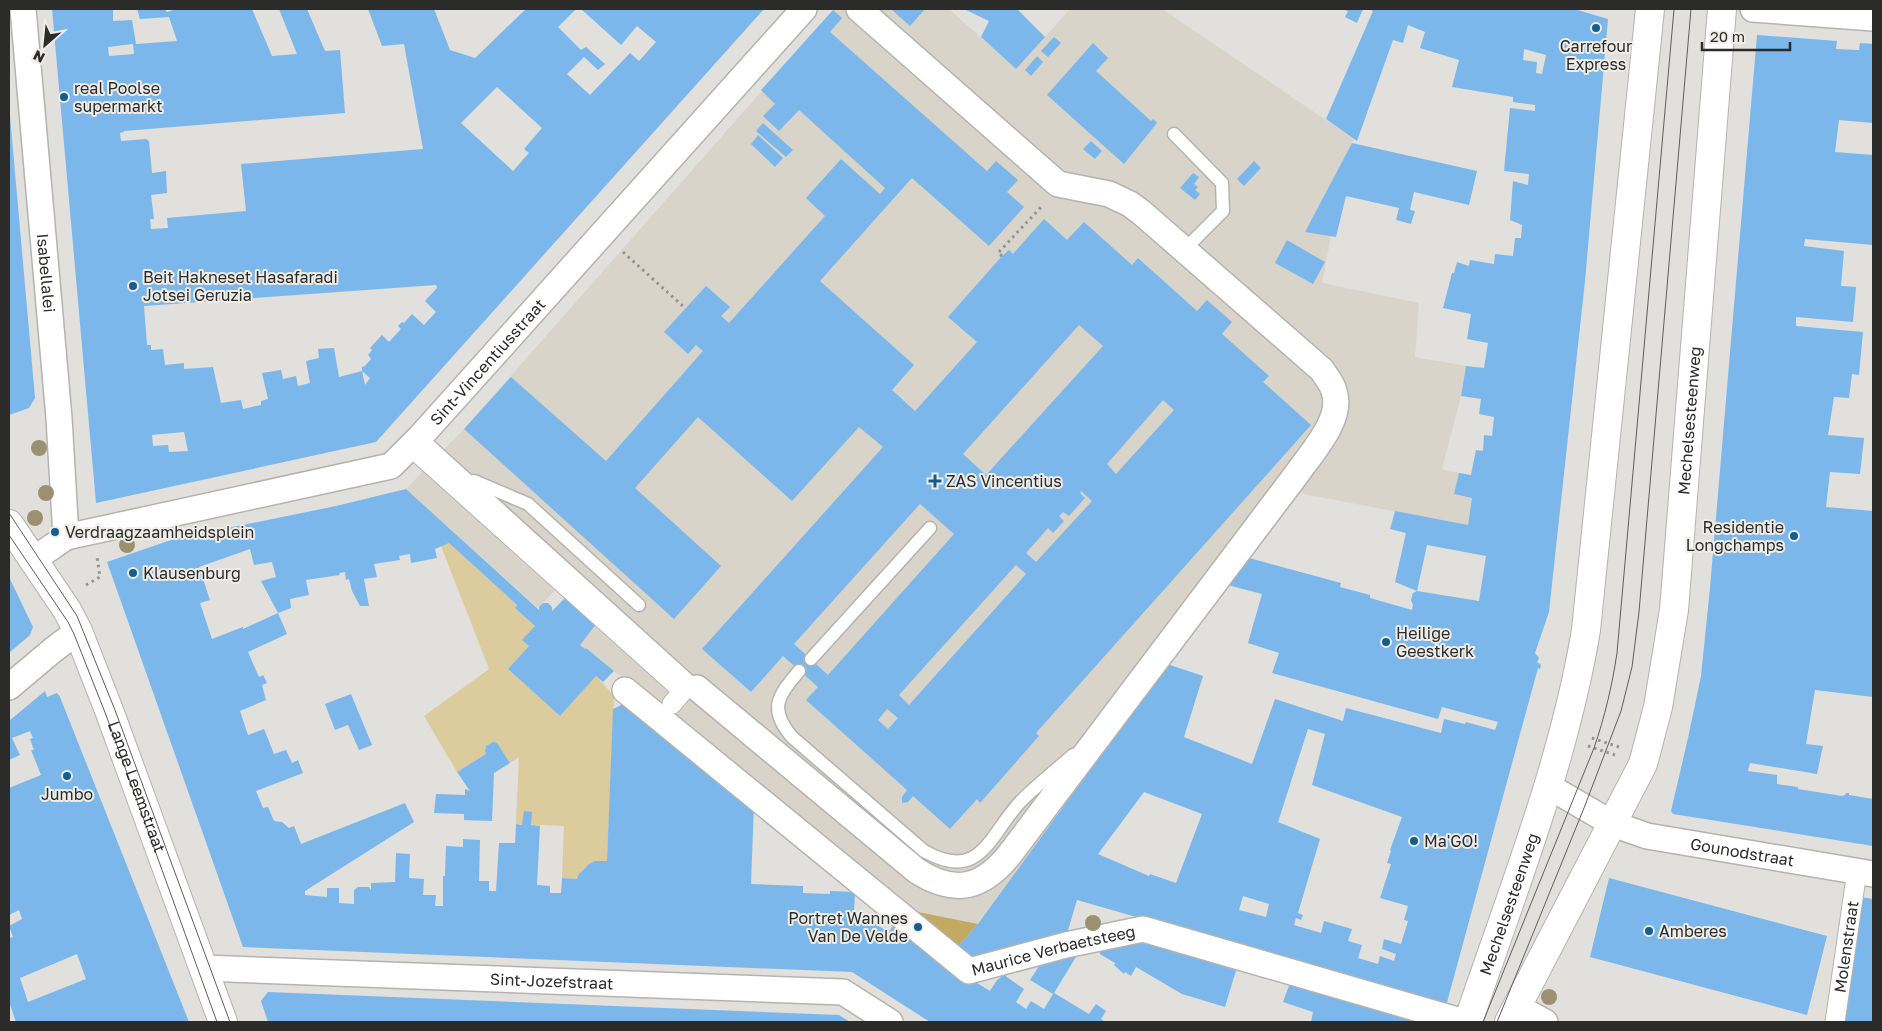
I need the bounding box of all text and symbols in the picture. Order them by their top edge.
north arrow [20,20,70,70]
scale bar [1702,20,1790,52]
marker: Carrefour Express [1590,22,1602,34]
text: 20 m [1710,27,1745,45]
place label: Carrefour Express [1560,36,1632,74]
text: N [30,47,47,67]
place label: real Poolse supermarkt [74,78,163,116]
marker: real Poolse supermarkt [58,91,70,103]
street label: Isabellalei [33,232,60,313]
place label: Beit Hakneset Hasafaradi Jotsei Geruzia [143,267,338,305]
marker: Beit Hakneset Hasafaradi Jotsei Geruzia [127,280,139,292]
street label: Sint-Vincentiusstraat [426,294,549,429]
street label: Mechelsesteenweg [1673,346,1705,496]
place label: ZAS Vincentius [946,471,1062,491]
marker: ZAS Vincentius [928,474,942,488]
place label: Residentie Longchamps [1686,517,1784,555]
place label: Verdraagzaamheidsplein [65,522,254,542]
marker: Verdraagzaamheidsplein [49,526,61,538]
marker: Residentie Longchamps [1788,530,1800,542]
place label: Klausenburg [143,563,241,583]
marker: Klausenburg [127,567,139,579]
place label: Heilige Geestkerk [1396,623,1474,661]
marker: Heilige Geestkerk [1380,636,1392,648]
street label: Lange Leemstraat [104,718,170,855]
marker: Jumbo [61,770,73,782]
place label: Jumbo [41,784,93,804]
street label: Mechelsesteenweg [1475,830,1543,978]
place label: Ma'GO! [1424,831,1478,851]
street label: Gounodstraat [1689,833,1796,871]
marker: Ma'GO! [1408,835,1420,847]
street label: Molenstraat [1829,899,1863,994]
place label: Portret Wannes Van De Velde [788,908,908,946]
marker: Portret Wannes Van De Velde [912,921,924,933]
street label: Maurice Verbaetsteeg [969,921,1137,980]
place label: Amberes [1659,921,1727,941]
marker: Amberes [1643,925,1655,937]
street label: Sint-Jozefstraat [490,969,614,993]

